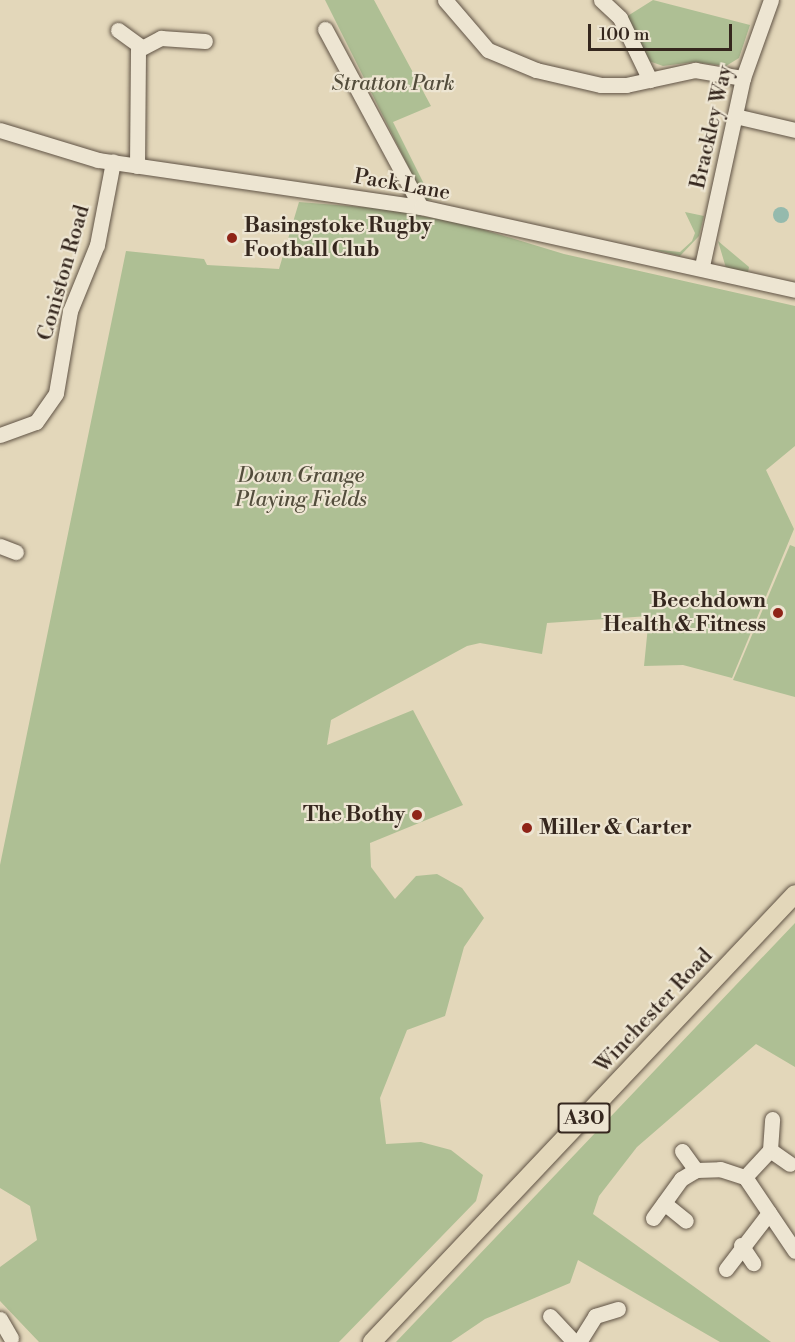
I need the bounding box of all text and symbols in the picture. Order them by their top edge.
scale bar [591,12,735,50]
text: 100 m [599,23,650,46]
street label: Brackley Way [686,63,738,191]
park label: Stratton Park [332,71,454,97]
street label: Pack Lane [352,164,452,206]
street label: Coniston Road [33,202,95,344]
place label: Basingstoke Rugby Football Club [244,213,432,263]
marker: Basingstoke Rugby Football Club [225,231,239,245]
park label: Down Grange Playing Fields [235,463,367,513]
place label: Beechdown Health & Fitness [603,588,766,638]
marker: Beechdown Health & Fitness [771,606,785,620]
place label: The Bothy [303,802,405,828]
marker: The Bothy [410,808,424,822]
place label: Miller & Carter [539,815,692,841]
marker: Miller & Carter [520,821,534,835]
street label: Winchester Road [590,944,718,1078]
road number: A30 [557,1101,611,1135]

